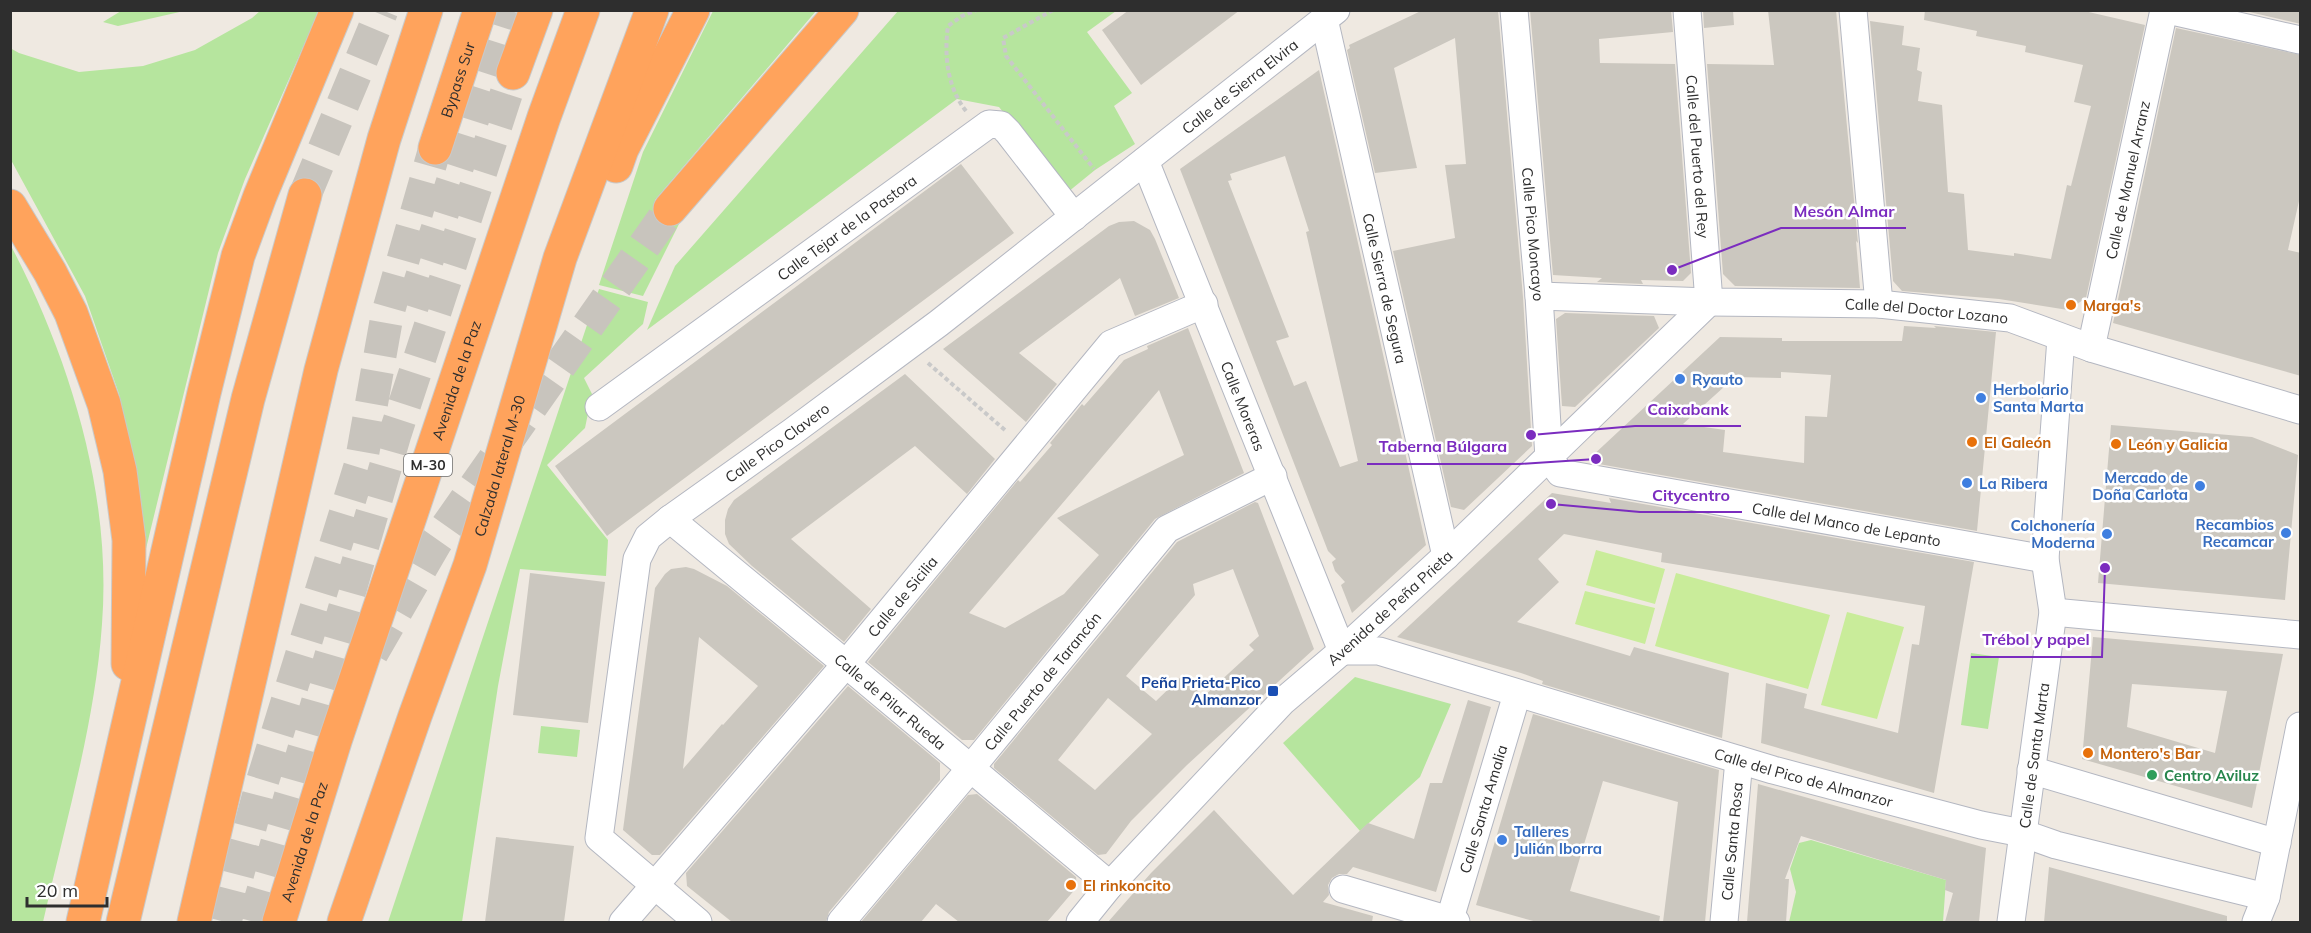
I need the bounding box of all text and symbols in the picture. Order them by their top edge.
street label: Calle de Sierra Elvira [1178,34,1301,138]
street label: Bypass Sur [436,39,479,120]
street label: Calle del Puerto del Rey [1682,74,1714,239]
street label: Calle de Manuel Arranz [2101,99,2154,261]
street label: Calle Pico Moncayo [1518,166,1549,302]
street label: Calle Tejar de la Pastora [773,170,920,284]
callout: Mesón Almar [1781,194,1906,228]
text: Mesón Almar [1794,201,1895,221]
street label: Calle Sierra de Segura [1359,211,1411,365]
street label: Calle del Doctor Lozano [1845,294,2009,327]
place label: Marga's [2083,296,2141,315]
marker: Marga's [2064,298,2078,312]
street label: Avenida de la Paz [427,318,485,442]
street label: Calle Moreras [1217,358,1270,454]
place label: Ryauto [1692,370,1743,389]
marker: Ryauto [1673,372,1687,386]
place label: Herbolario Santa Marta [1993,380,2084,416]
marker: Herbolario Santa Marta [1974,391,1988,405]
callout: Caixabank [1635,392,1741,426]
street label: Calzada lateral M-30 [469,393,529,539]
street label: Calle Pico Clavero [721,398,833,486]
text: Caixabank [1647,399,1730,419]
callout: Taberna Búlgara [1367,430,1519,464]
place label: El Galeón [1984,433,2051,452]
marker: El Galeón [1965,435,1979,449]
place label: León y Galicia [2128,435,2228,454]
text: Taberna Búlgara [1379,436,1507,456]
marker: León y Galicia [2109,437,2123,451]
road number: M-30 [404,454,452,476]
place label: Mercado de Doña Carlota [2092,468,2188,504]
place label: La Ribera [1979,474,2048,493]
marker: La Ribera [1960,476,1974,490]
callout: Citycentro [1640,478,1742,512]
marker: Mercado de Doña Carlota [2193,479,2207,493]
text: Citycentro [1652,485,1730,505]
street label: Calle del Manco de Lepanto [1751,498,1942,550]
place label: Recambios Recamcar [2196,515,2274,551]
place label: Colchonería Moderna [2011,516,2095,552]
marker: Recambios Recamcar [2279,526,2293,540]
marker: Colchonería Moderna [2100,527,2114,541]
street label: Avenida de Peña Prieta [1323,546,1456,669]
street label: Calle de Sicilia [863,552,941,641]
street label: Calle Puerto de Tarancón [980,608,1105,754]
callout: Trébol y papel [1971,623,2102,657]
text: Trébol y papel [1982,629,2090,649]
street label: Calle de Pilar Rueda [831,649,950,753]
place label: Peña Prieta-Pico Almanzor [1141,673,1261,709]
street label: Calle de Santa Marta [2014,682,2053,830]
marker: Peña Prieta-Pico Almanzor [1266,684,1280,698]
street label: Calle Santa Amalia [1455,742,1511,875]
street label: Calle del Pico de Almanzor [1712,743,1896,811]
place label: Montero's Bar [2100,744,2200,763]
marker: Montero's Bar [2081,746,2095,760]
place label: Centro Aviluz [2164,766,2259,785]
marker: Centro Aviluz [2145,768,2159,782]
street label: Avenida de la Paz [276,779,331,904]
street label: Calle Santa Rosa [1717,781,1746,901]
place label: Talleres Julián Iborra [1514,822,1602,858]
marker: Talleres Julián Iborra [1495,833,1509,847]
scale bar [27,870,106,908]
place label: El rinkoncito [1083,876,1171,895]
marker: El rinkoncito [1064,878,1078,892]
text: 20 m [36,879,78,902]

